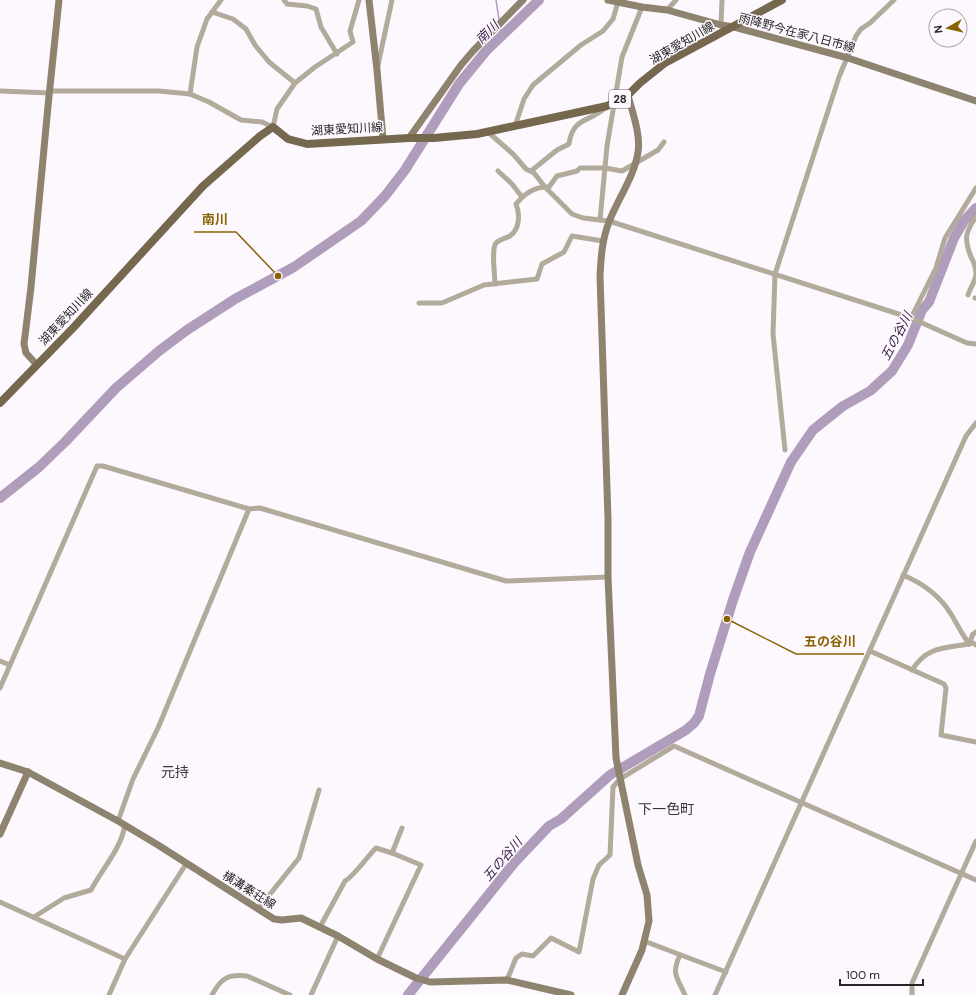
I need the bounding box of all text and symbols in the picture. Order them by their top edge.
north arrow [928,8,968,48]
street label: 雨降野今在家八日市線 [737,10,857,56]
water label: 南川 [472,16,504,48]
street label: 湖東愛知川線 [647,18,717,68]
text: N [931,24,946,34]
road number: 28 [609,90,631,108]
street label: 湖東愛知川線 [311,119,383,139]
callout: 南川 [194,207,236,232]
text: 南川 [202,211,228,228]
street label: 湖東愛知川線 [36,285,96,349]
water label: 五の谷川 [877,308,917,363]
callout: 五の谷川 [796,629,864,654]
text: 五の谷川 [804,633,856,650]
district label: 元持 [161,763,189,781]
district label: 下一色町 [638,800,694,818]
water label: 五の谷川 [479,833,527,885]
street label: 横溝秦荘線 [219,867,279,913]
scale bar [840,961,923,987]
text: 100 m [846,967,880,983]

